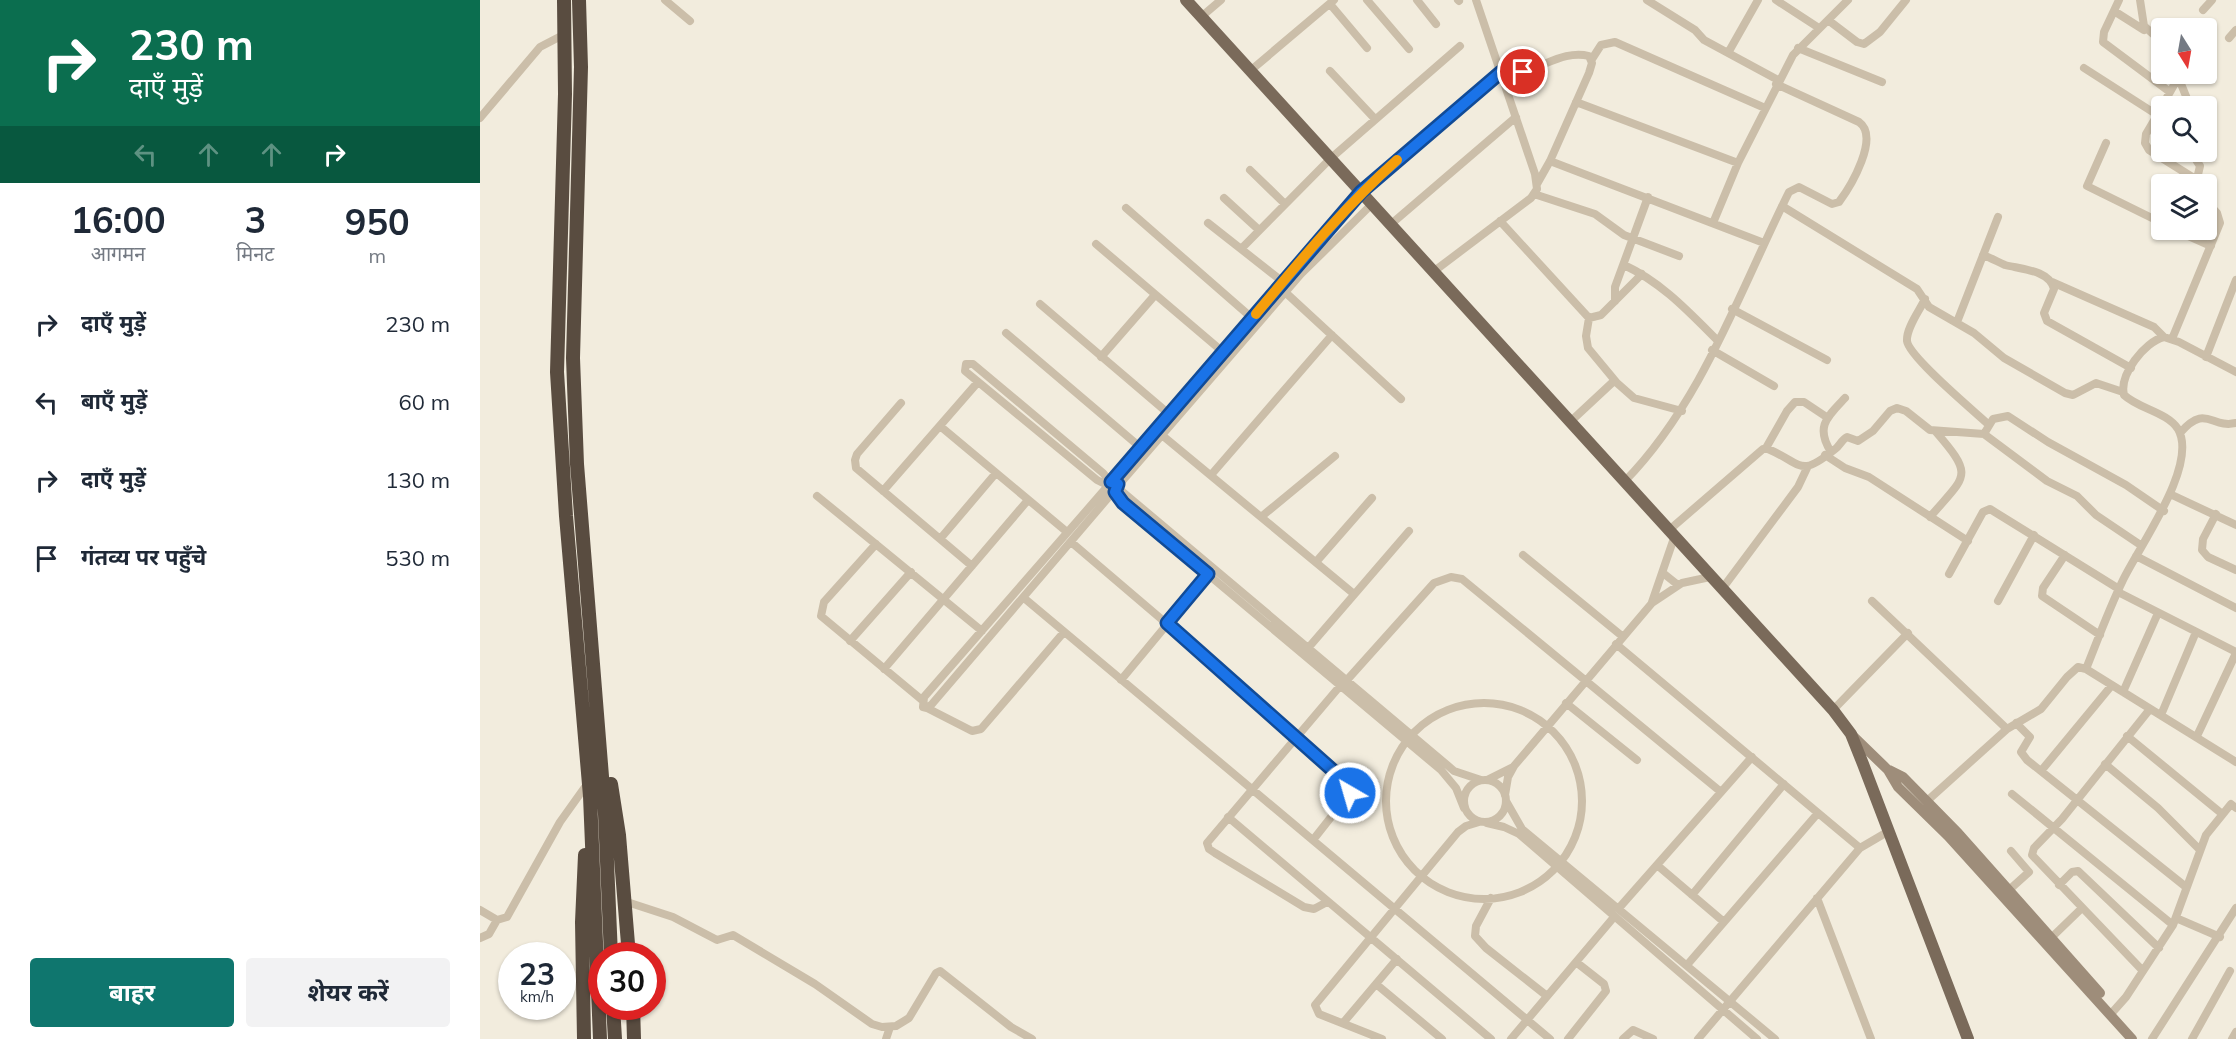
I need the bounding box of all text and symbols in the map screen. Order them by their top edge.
text: 230 m [129,18,254,71]
north arrow [2151,18,2217,84]
map controls [2151,18,2217,240]
icon: right [30,24,108,102]
pin [1497,46,1548,97]
icon: arrive [1506,55,1539,88]
text: दाएँ मुड़ें [129,70,203,104]
button: search [2151,96,2217,162]
icon: left [129,138,162,171]
icon: ahead [192,138,225,171]
icon: ahead [255,138,288,171]
icon: right [318,138,351,171]
button: layers [2151,174,2217,240]
text: 16:00 [70,197,166,242]
text: 3 [244,197,266,242]
text: 950 [345,199,410,244]
text: आगमन [91,241,145,266]
text: मिनट [236,241,274,266]
text: m [368,243,386,268]
icon: right [30,308,63,341]
text: दाएँ मुड़ें [81,309,146,337]
text: 230 m [385,310,450,338]
icon: left [30,386,63,419]
text: बाएँ मुड़ें [81,387,147,415]
text: 60 m [399,388,450,416]
icon: right [30,464,63,497]
text: दाएँ मुड़ें [81,465,146,493]
text: 130 m [385,466,450,494]
icon: arrive [30,542,63,575]
text: गंतव्य पर पहुँचे [81,543,206,571]
text: 530 m [385,544,450,572]
position arrow [1318,761,1382,825]
speed limit sign: 30 [588,942,666,1020]
text: 23 [519,955,555,993]
button: बाहर [30,958,234,1027]
button: शेयर करें [246,958,450,1027]
text: km/h [520,987,554,1006]

